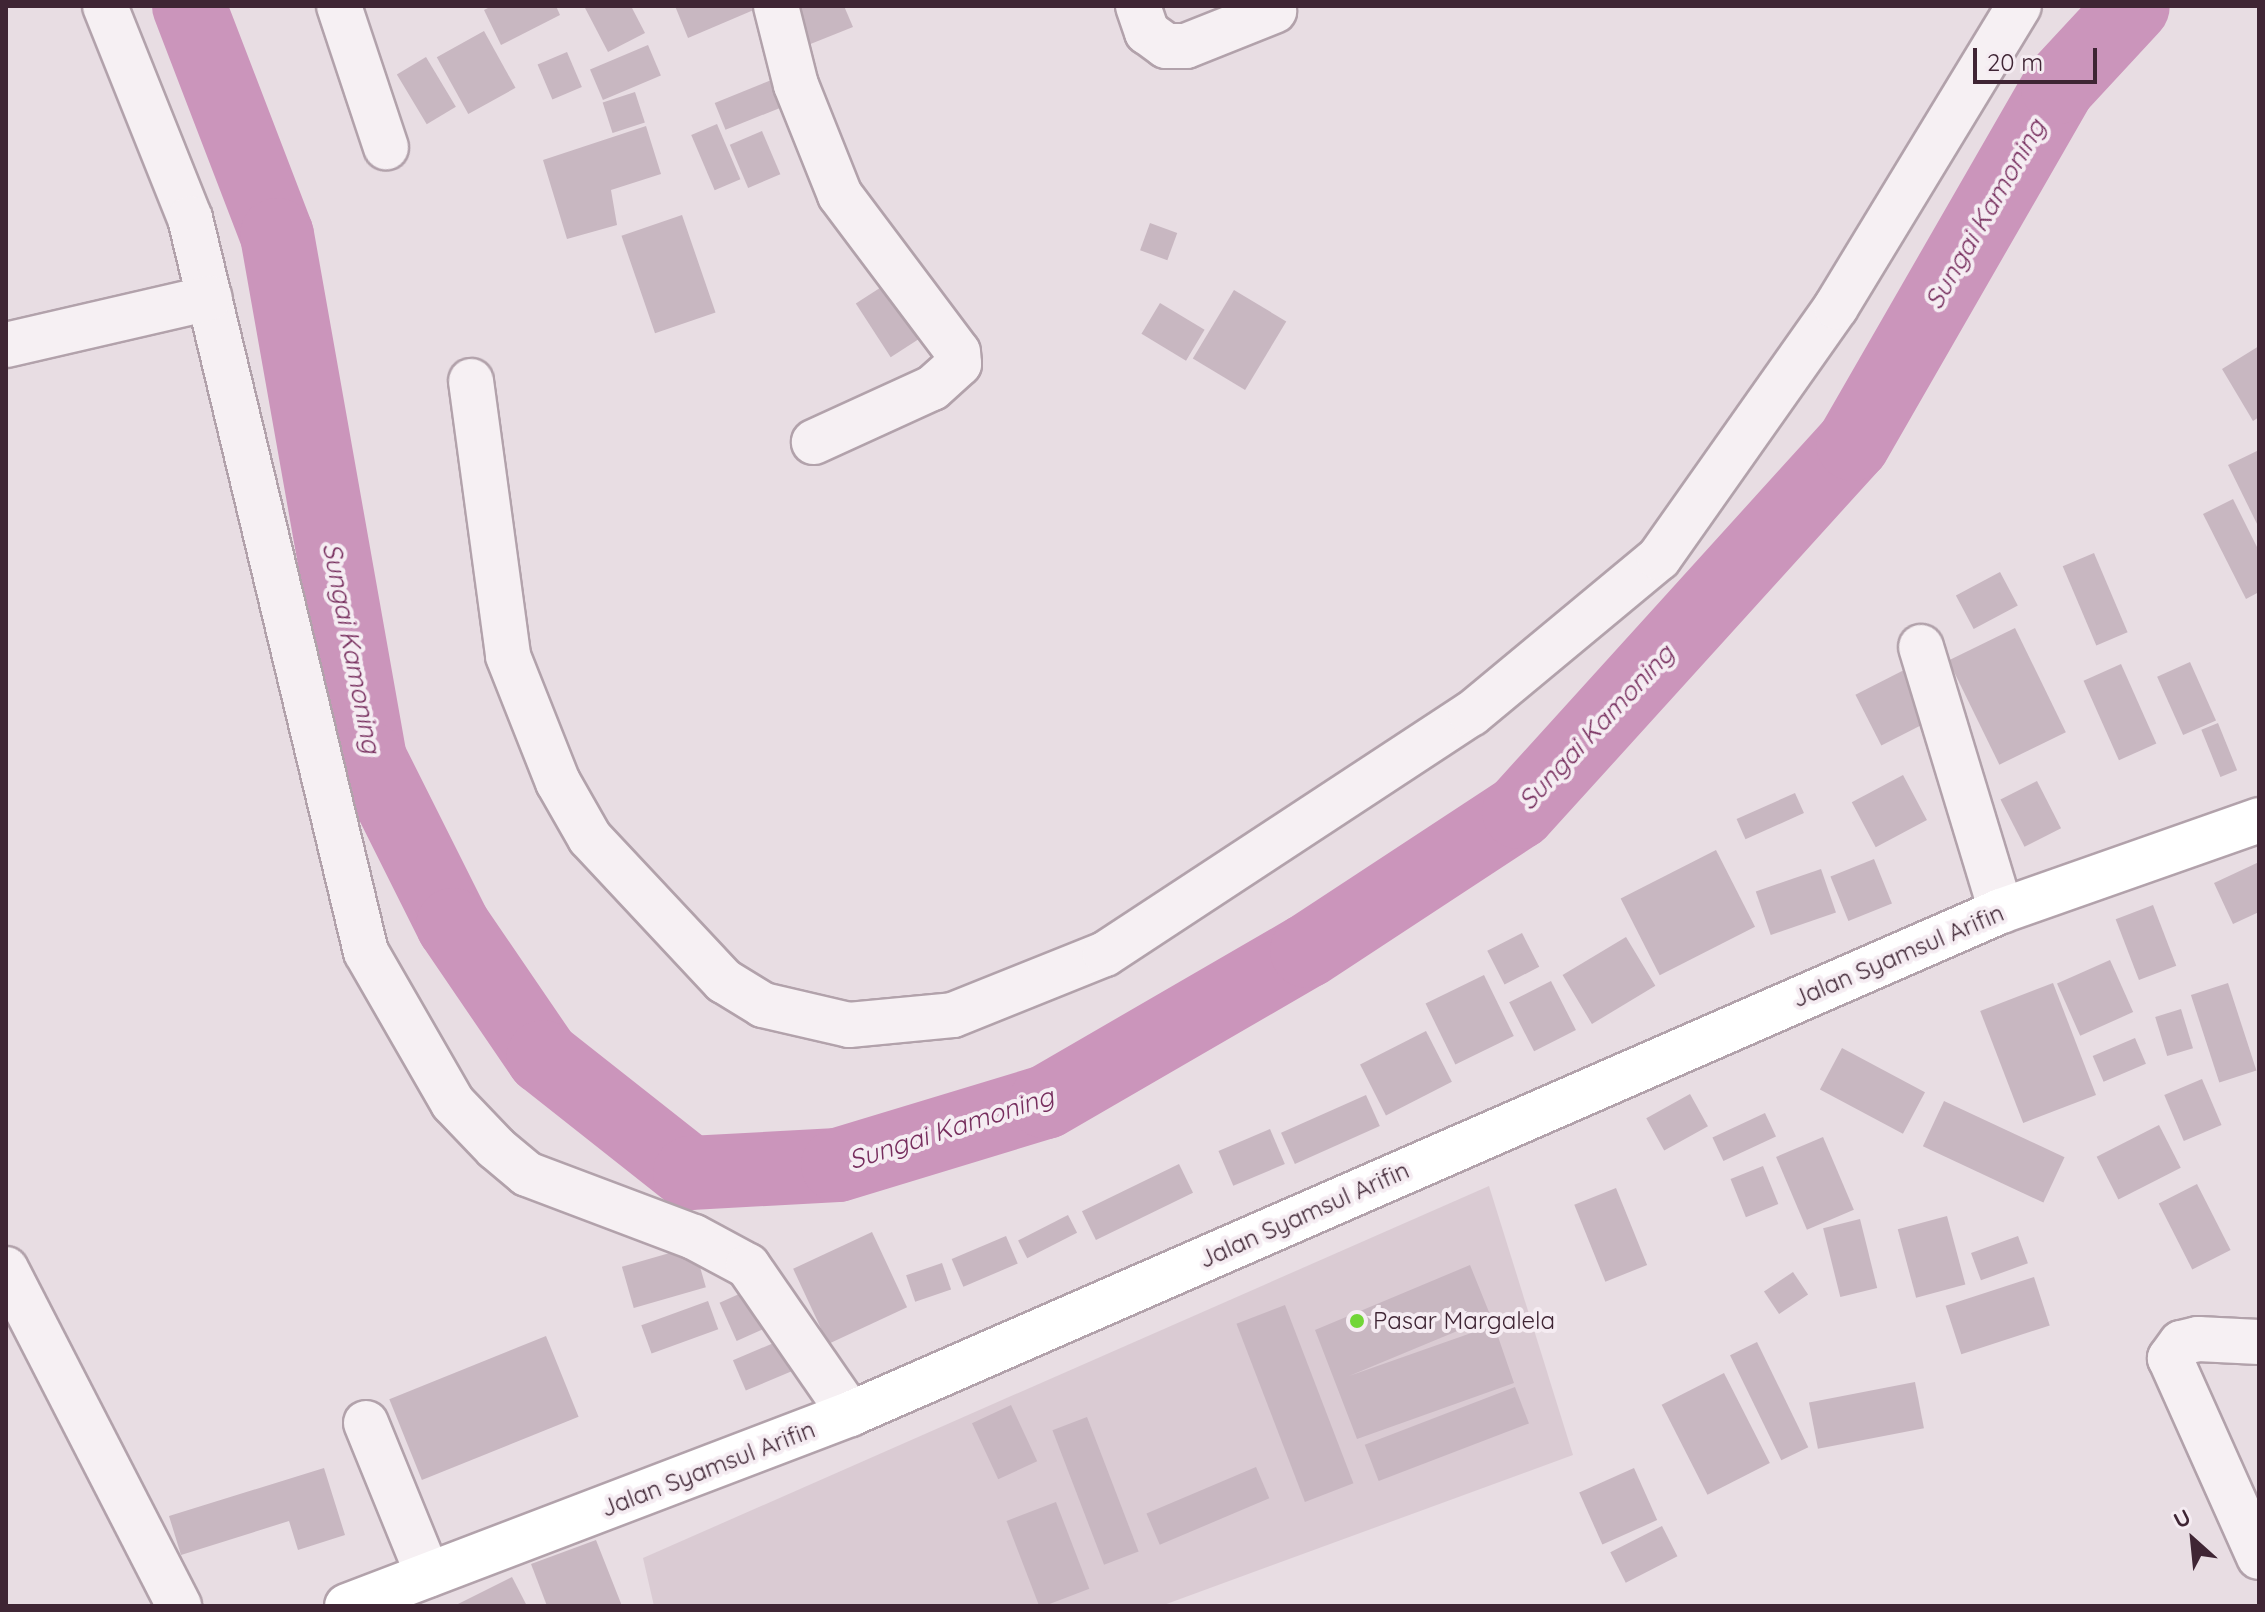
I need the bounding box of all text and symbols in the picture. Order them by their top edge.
scale bar [1977,32,2101,82]
text: 20 m [1987,47,2043,77]
water label: Sungai Kamoning [1918,114,2052,314]
water label: Sungai Kamoning [316,540,388,756]
water label: Sungai Kamoning [1512,638,1680,816]
street label: Jalan Syamsul Arifin [1788,898,2008,1014]
water label: Sungai Kamoning [845,1080,1057,1176]
street label: Jalan Syamsul Arifin [1195,1156,1413,1274]
place label: Pasar Margalela [1373,1307,1555,1335]
marker: Pasar Margalela [1348,1312,1366,1330]
street label: Jalan Syamsul Arifin [597,1415,819,1523]
north arrow [2153,1500,2233,1580]
text: U [2169,1503,2195,1535]

